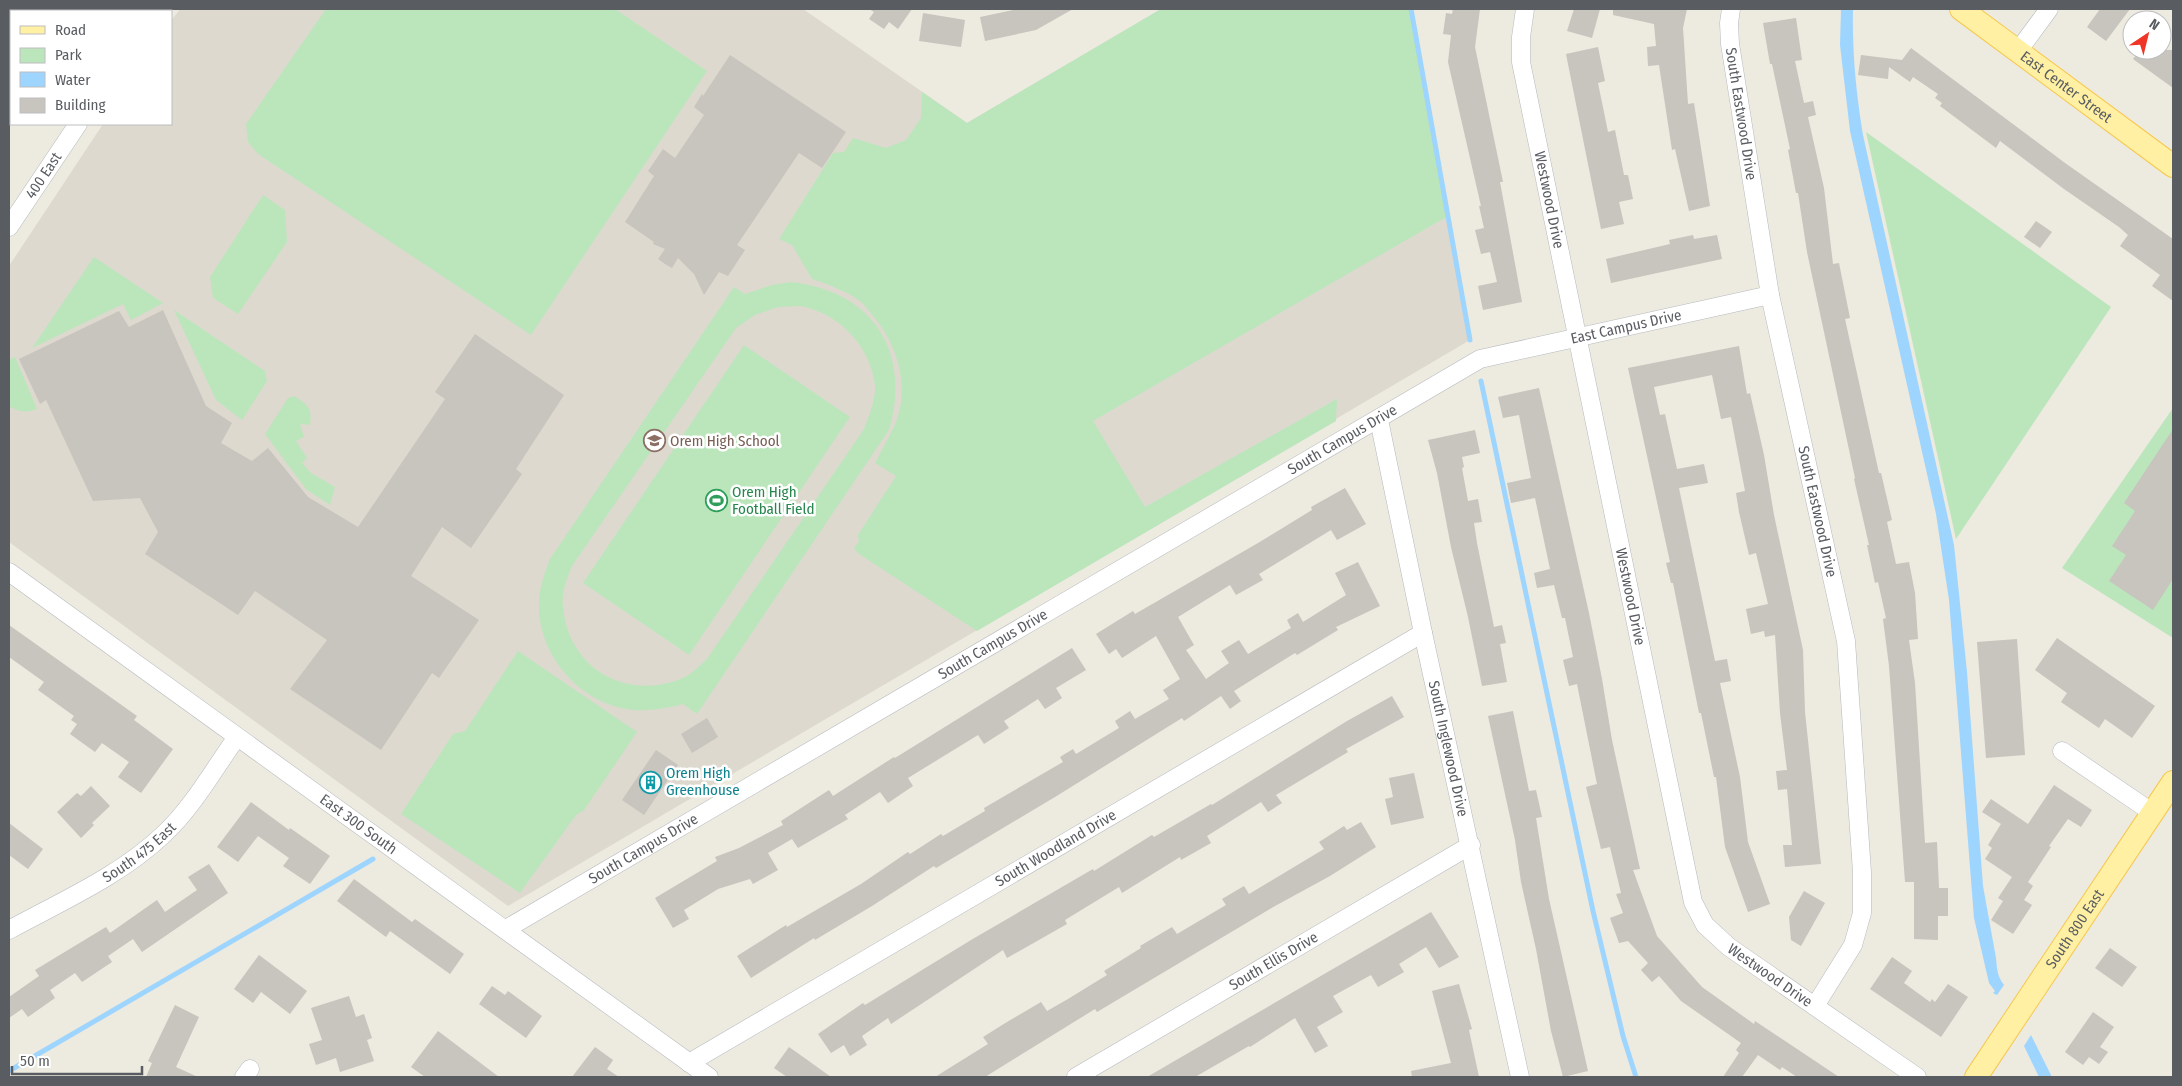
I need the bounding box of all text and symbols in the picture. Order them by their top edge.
legend [10,10,172,125]
north arrow [2122,10,2172,60]
text: N [2146,15,2162,34]
text: Road [55,21,86,39]
text: Park [55,46,82,64]
street label: South Eastwood Drive [1722,46,1761,182]
street label: East Center Street [2017,47,2116,127]
text: Water [55,71,91,89]
text: Building [55,96,106,114]
street label: 400 East [22,149,65,202]
street label: Westwood Drive [1530,150,1568,250]
street label: East Campus Drive [1569,306,1683,348]
street label: South Campus Drive [1284,401,1400,479]
school or university icon: Orem High School [642,429,666,453]
place label: Orem High School [670,432,780,450]
street label: South Eastwood Drive [1794,444,1841,579]
place label: Orem High Football Field [732,483,814,518]
sports icon: Orem High Football Field [704,489,728,513]
street label: Westwood Drive [1612,546,1649,647]
street label: South Campus Drive [935,605,1051,683]
street label: South Inglewood Drive [1425,679,1472,818]
place label: Orem High Greenhouse [666,764,740,799]
building icon: Orem High Greenhouse [638,770,662,794]
street label: East 300 South [316,790,401,858]
street label: South Woodland Drive [992,806,1119,891]
street label: South Campus Drive [585,810,701,888]
street label: South 475 East [99,818,180,886]
street label: South 800 East [2042,886,2108,972]
street label: South Ellis Drive [1226,928,1321,994]
street label: Westwood Drive [1724,940,1816,1011]
scale bar [12,1044,142,1076]
text: 50 m [20,1052,50,1070]

